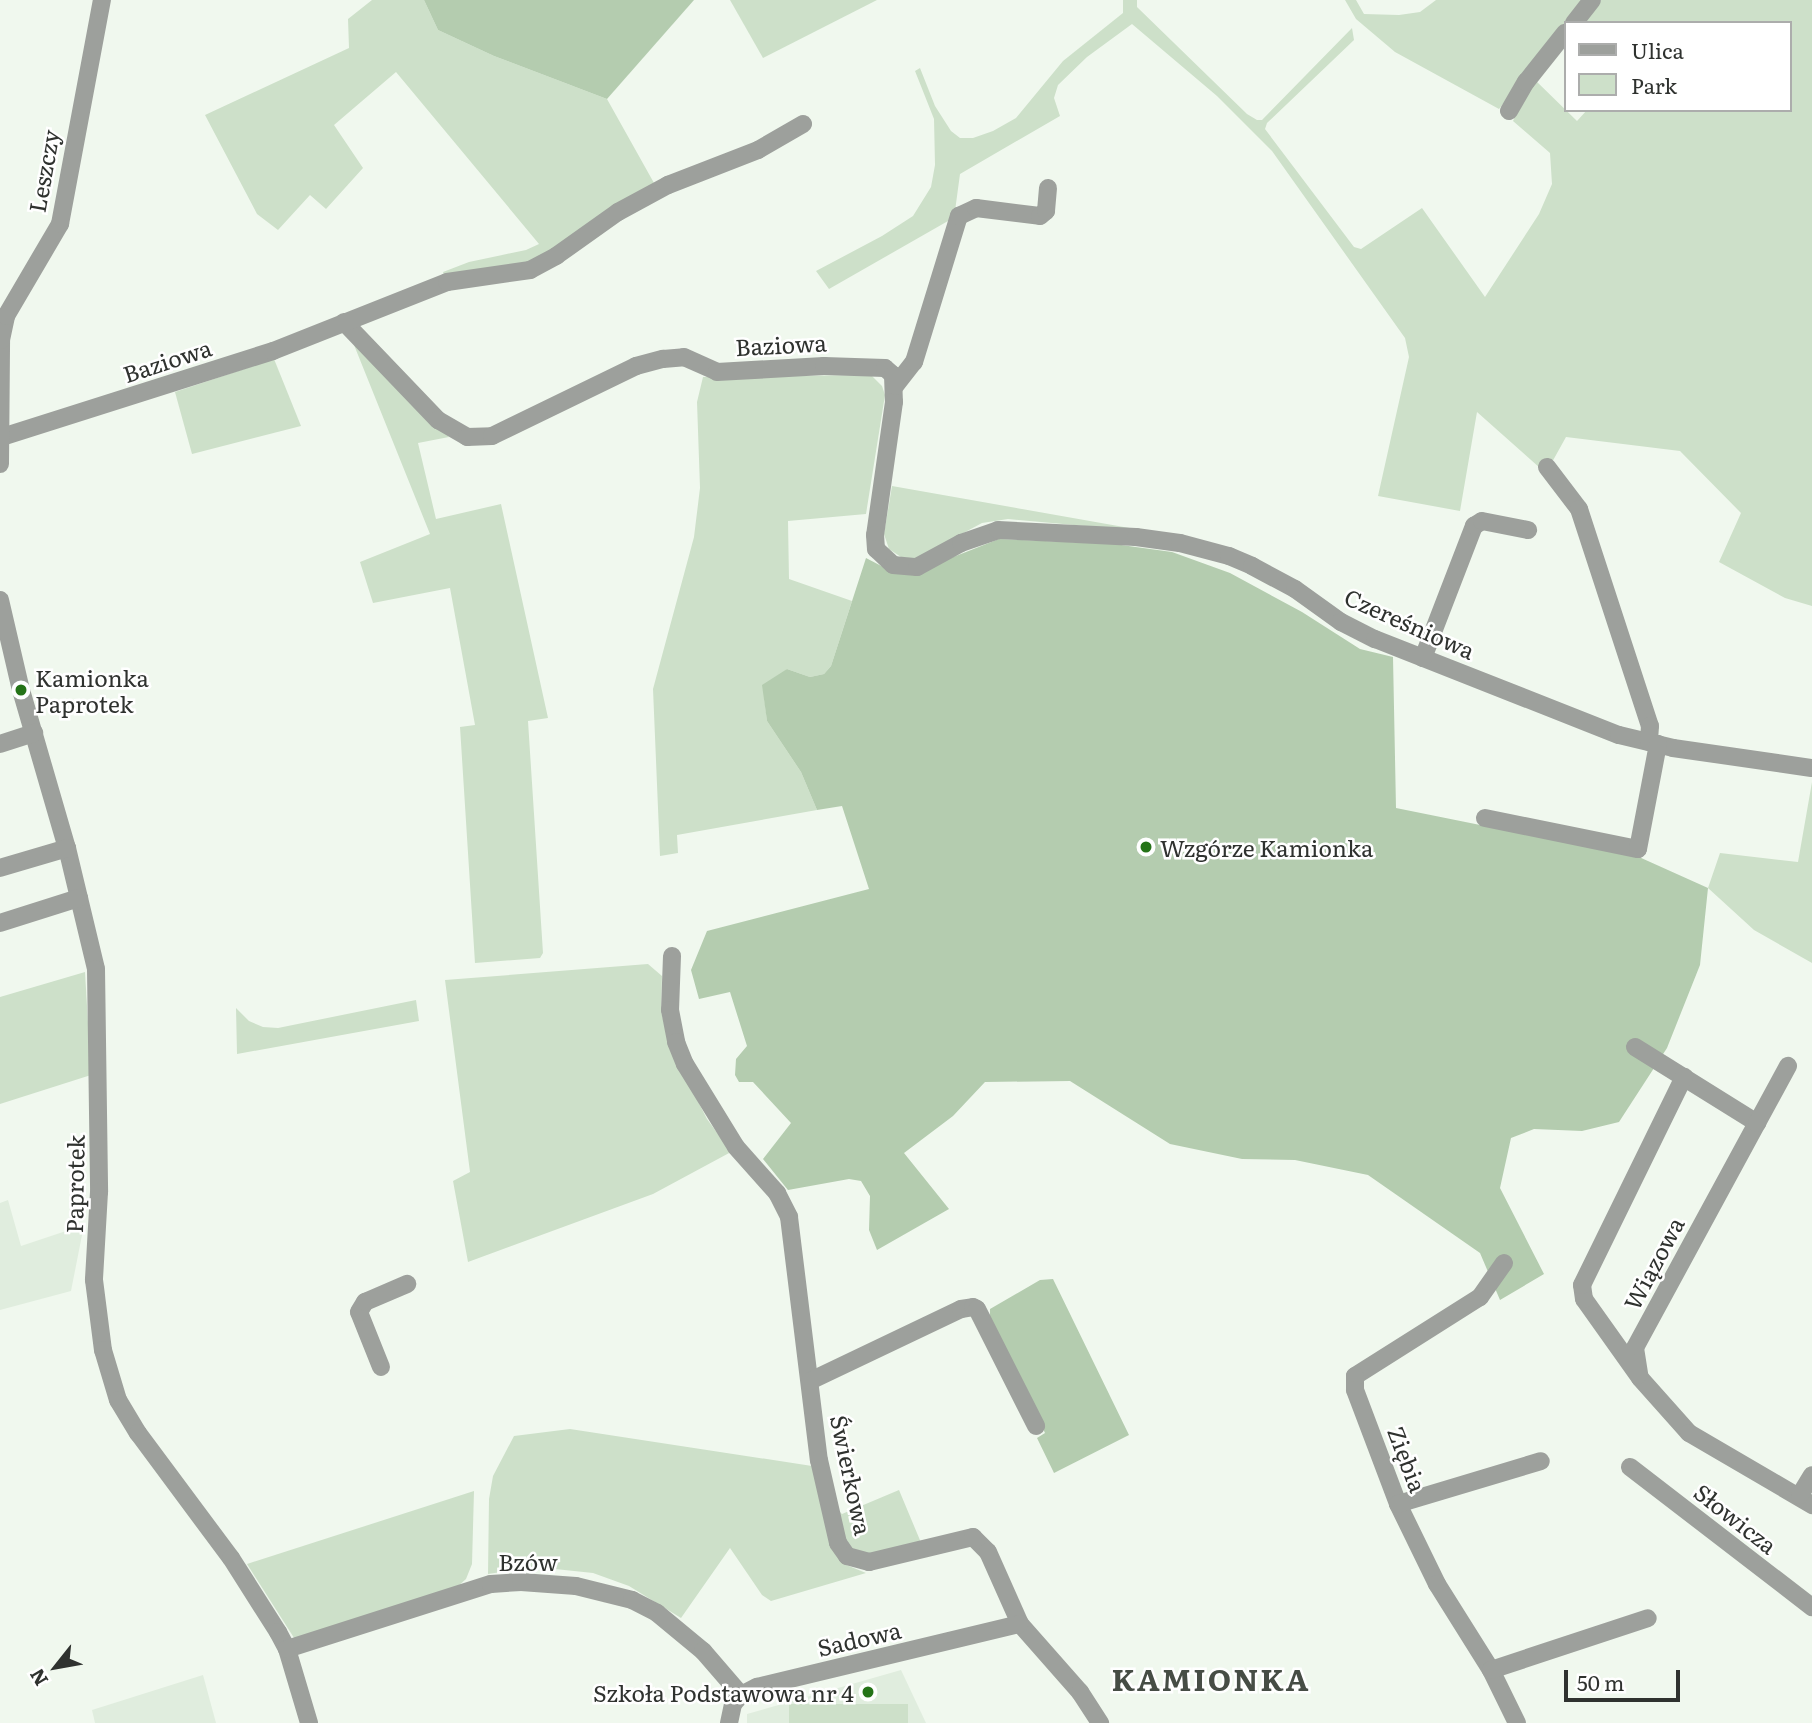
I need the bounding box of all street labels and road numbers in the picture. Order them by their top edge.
street label: Leszczy [22,127,64,215]
street label: Baziowa [735,328,827,360]
street label: Baziowa [119,333,215,387]
street label: Czereśniowa [1341,582,1479,664]
street label: Paprotek [59,1135,89,1233]
street label: Wiązowa [1617,1212,1689,1314]
street label: Świerkowa [826,1412,878,1538]
street label: Ziębia [1383,1422,1433,1496]
street label: Słowicza [1689,1477,1783,1559]
street label: Bzów [498,1547,558,1575]
street label: Sadowa [815,1615,903,1661]

